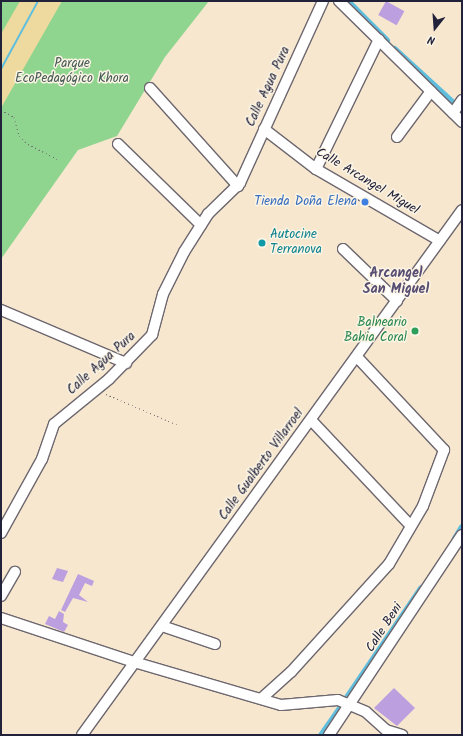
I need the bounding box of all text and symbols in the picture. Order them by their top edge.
north arrow [415,8,455,48]
text: N [426,30,437,49]
street label: Calle Agua Pura [244,44,294,130]
park label: Parque EcoPedagógico Khora [15,57,129,88]
street label: Calle Arcangel Miguel [313,145,421,219]
place label: Tienda Doña Elena [254,194,357,210]
marker: Tienda Doña Elena [360,197,370,207]
place label: Autocine Terranova [270,228,322,259]
marker: Autocine Terranova [257,238,267,248]
district label: Arcangel San Miguel [363,265,429,298]
place label: Balneario Bahia Coral [344,316,407,347]
marker: Balneario Bahia Coral [410,326,420,336]
street label: Calle Agua Pura [65,329,139,399]
street label: Calle Gualberto Villarroel [216,406,308,524]
street label: Calle Beni [363,600,407,656]

